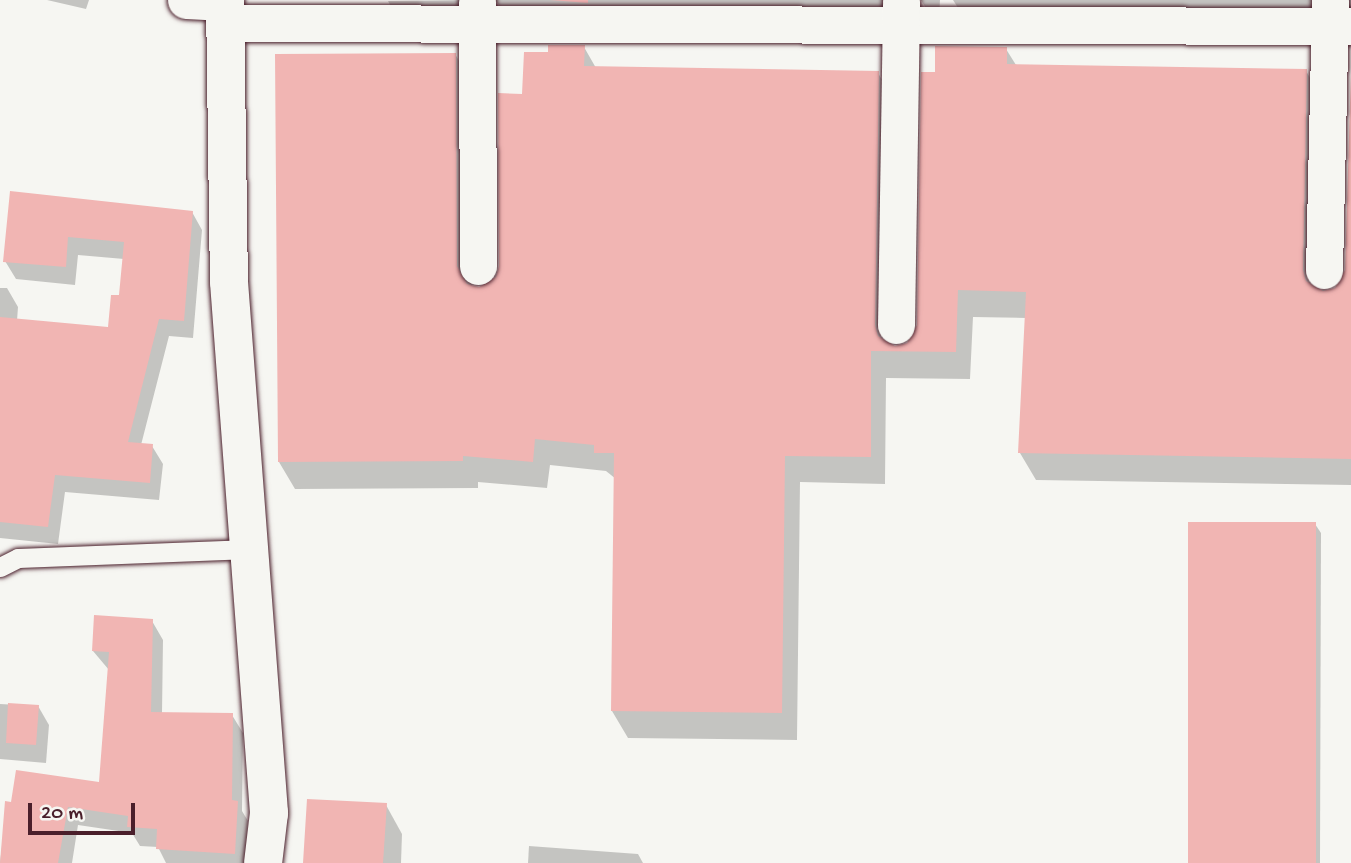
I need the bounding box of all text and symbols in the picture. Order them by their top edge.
scale bar [32,790,138,834]
text: 20 m [41,802,83,827]

